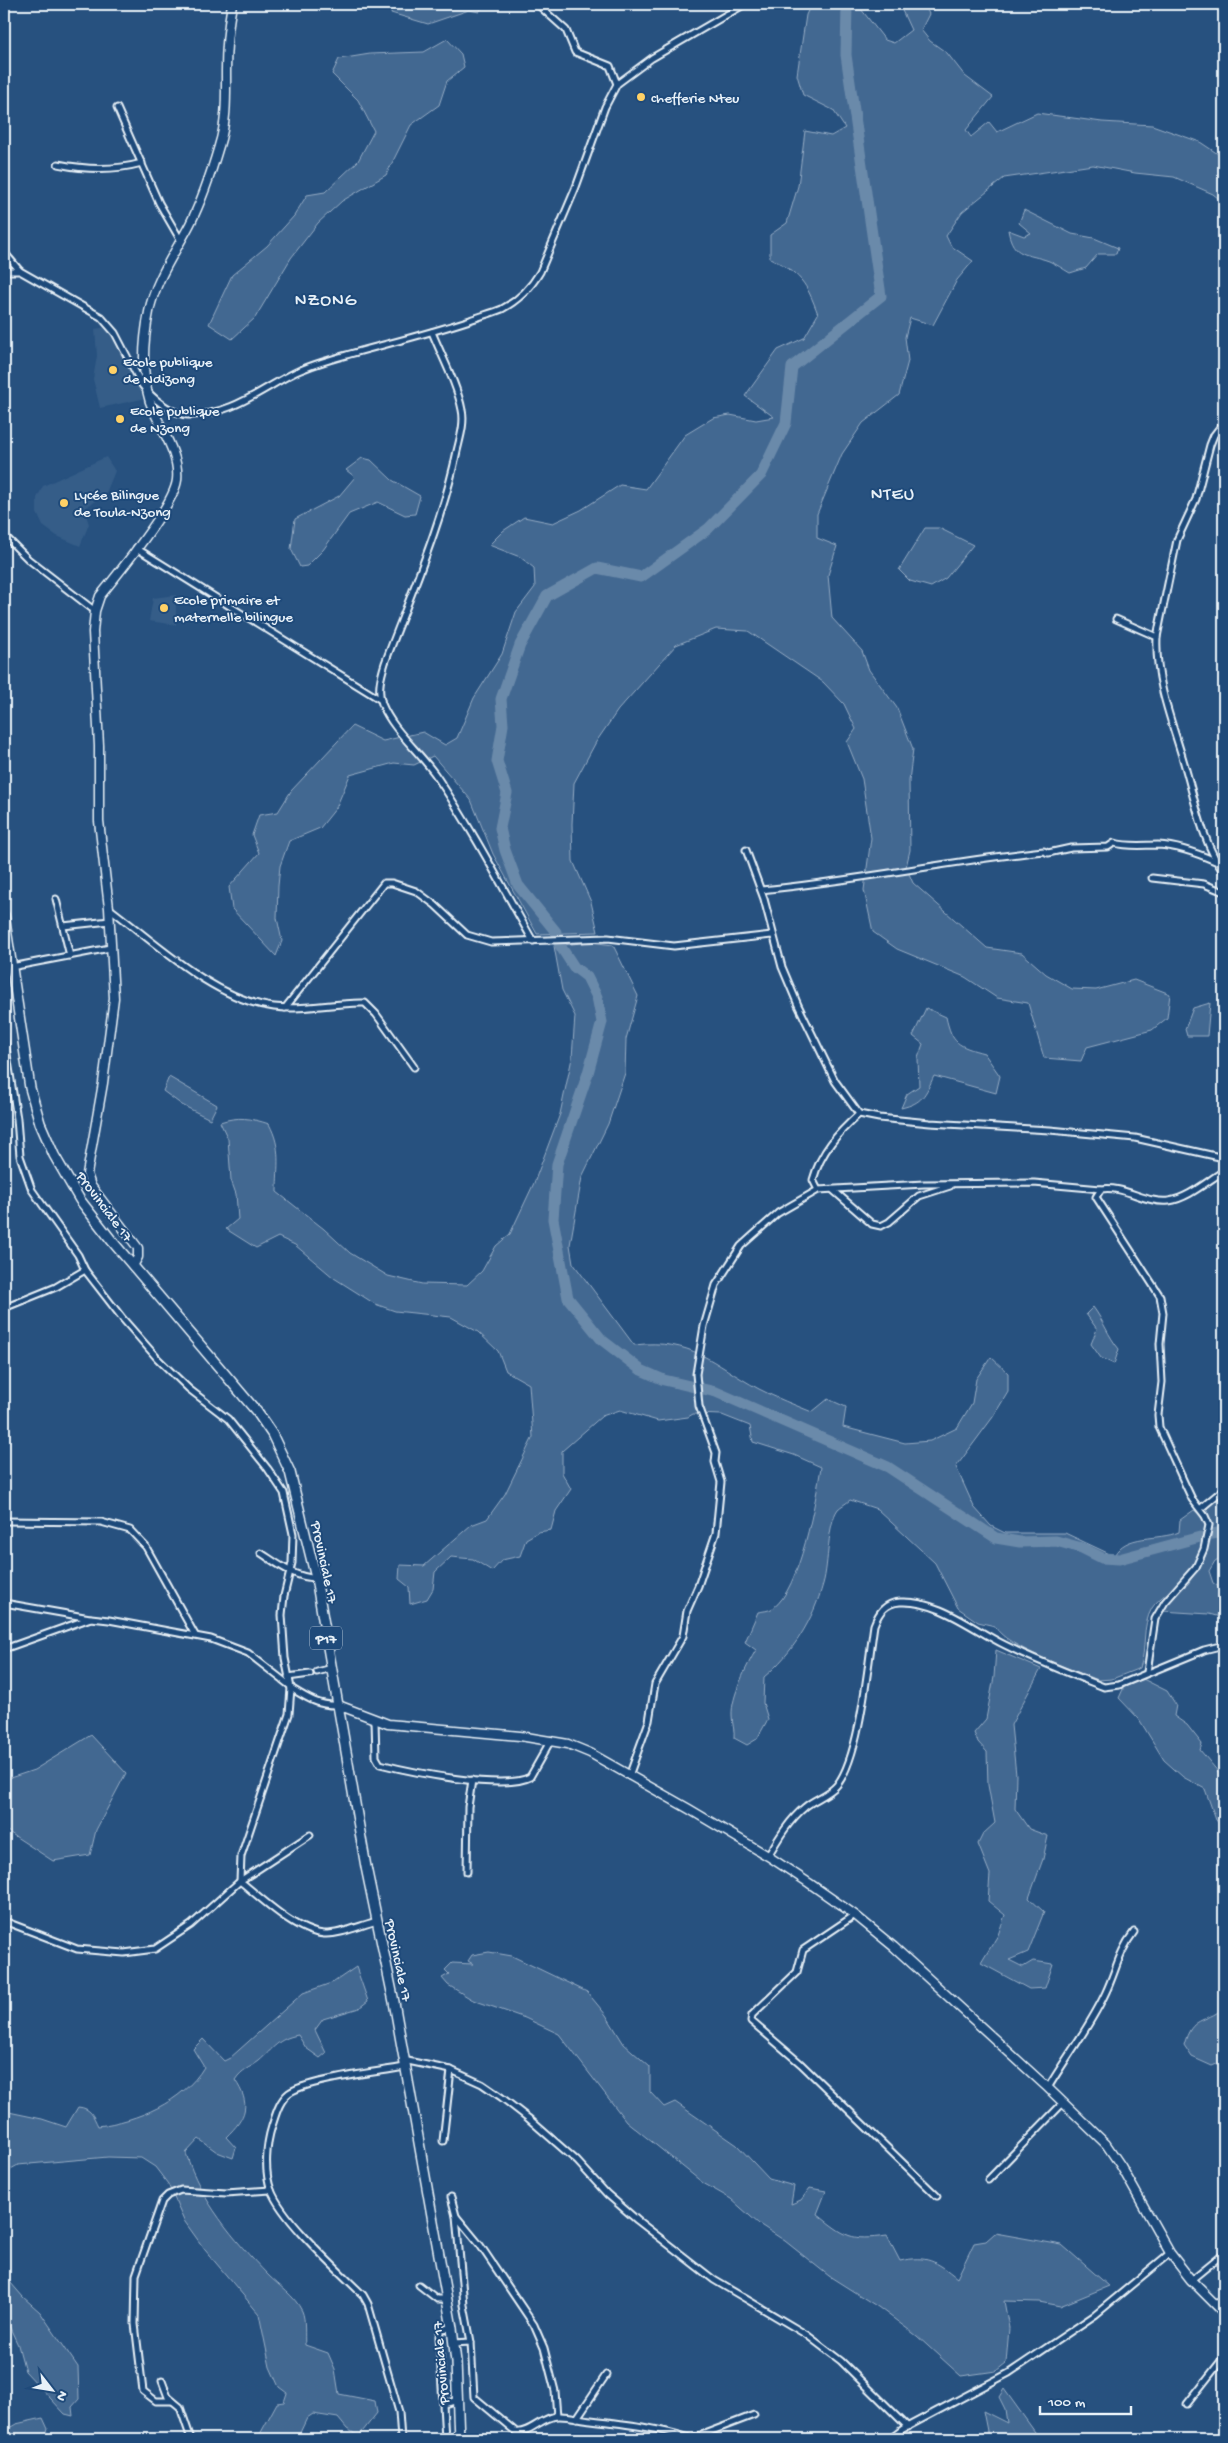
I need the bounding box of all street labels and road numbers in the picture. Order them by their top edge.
street label: Provinciale 17 [70,1168,136,1247]
street label: Provinciale 17 [305,1519,341,1606]
road number: P17 [310,1626,342,1650]
street label: Provinciale 17 [379,1917,415,2004]
street label: Provinciale 17 [429,2319,455,2406]

